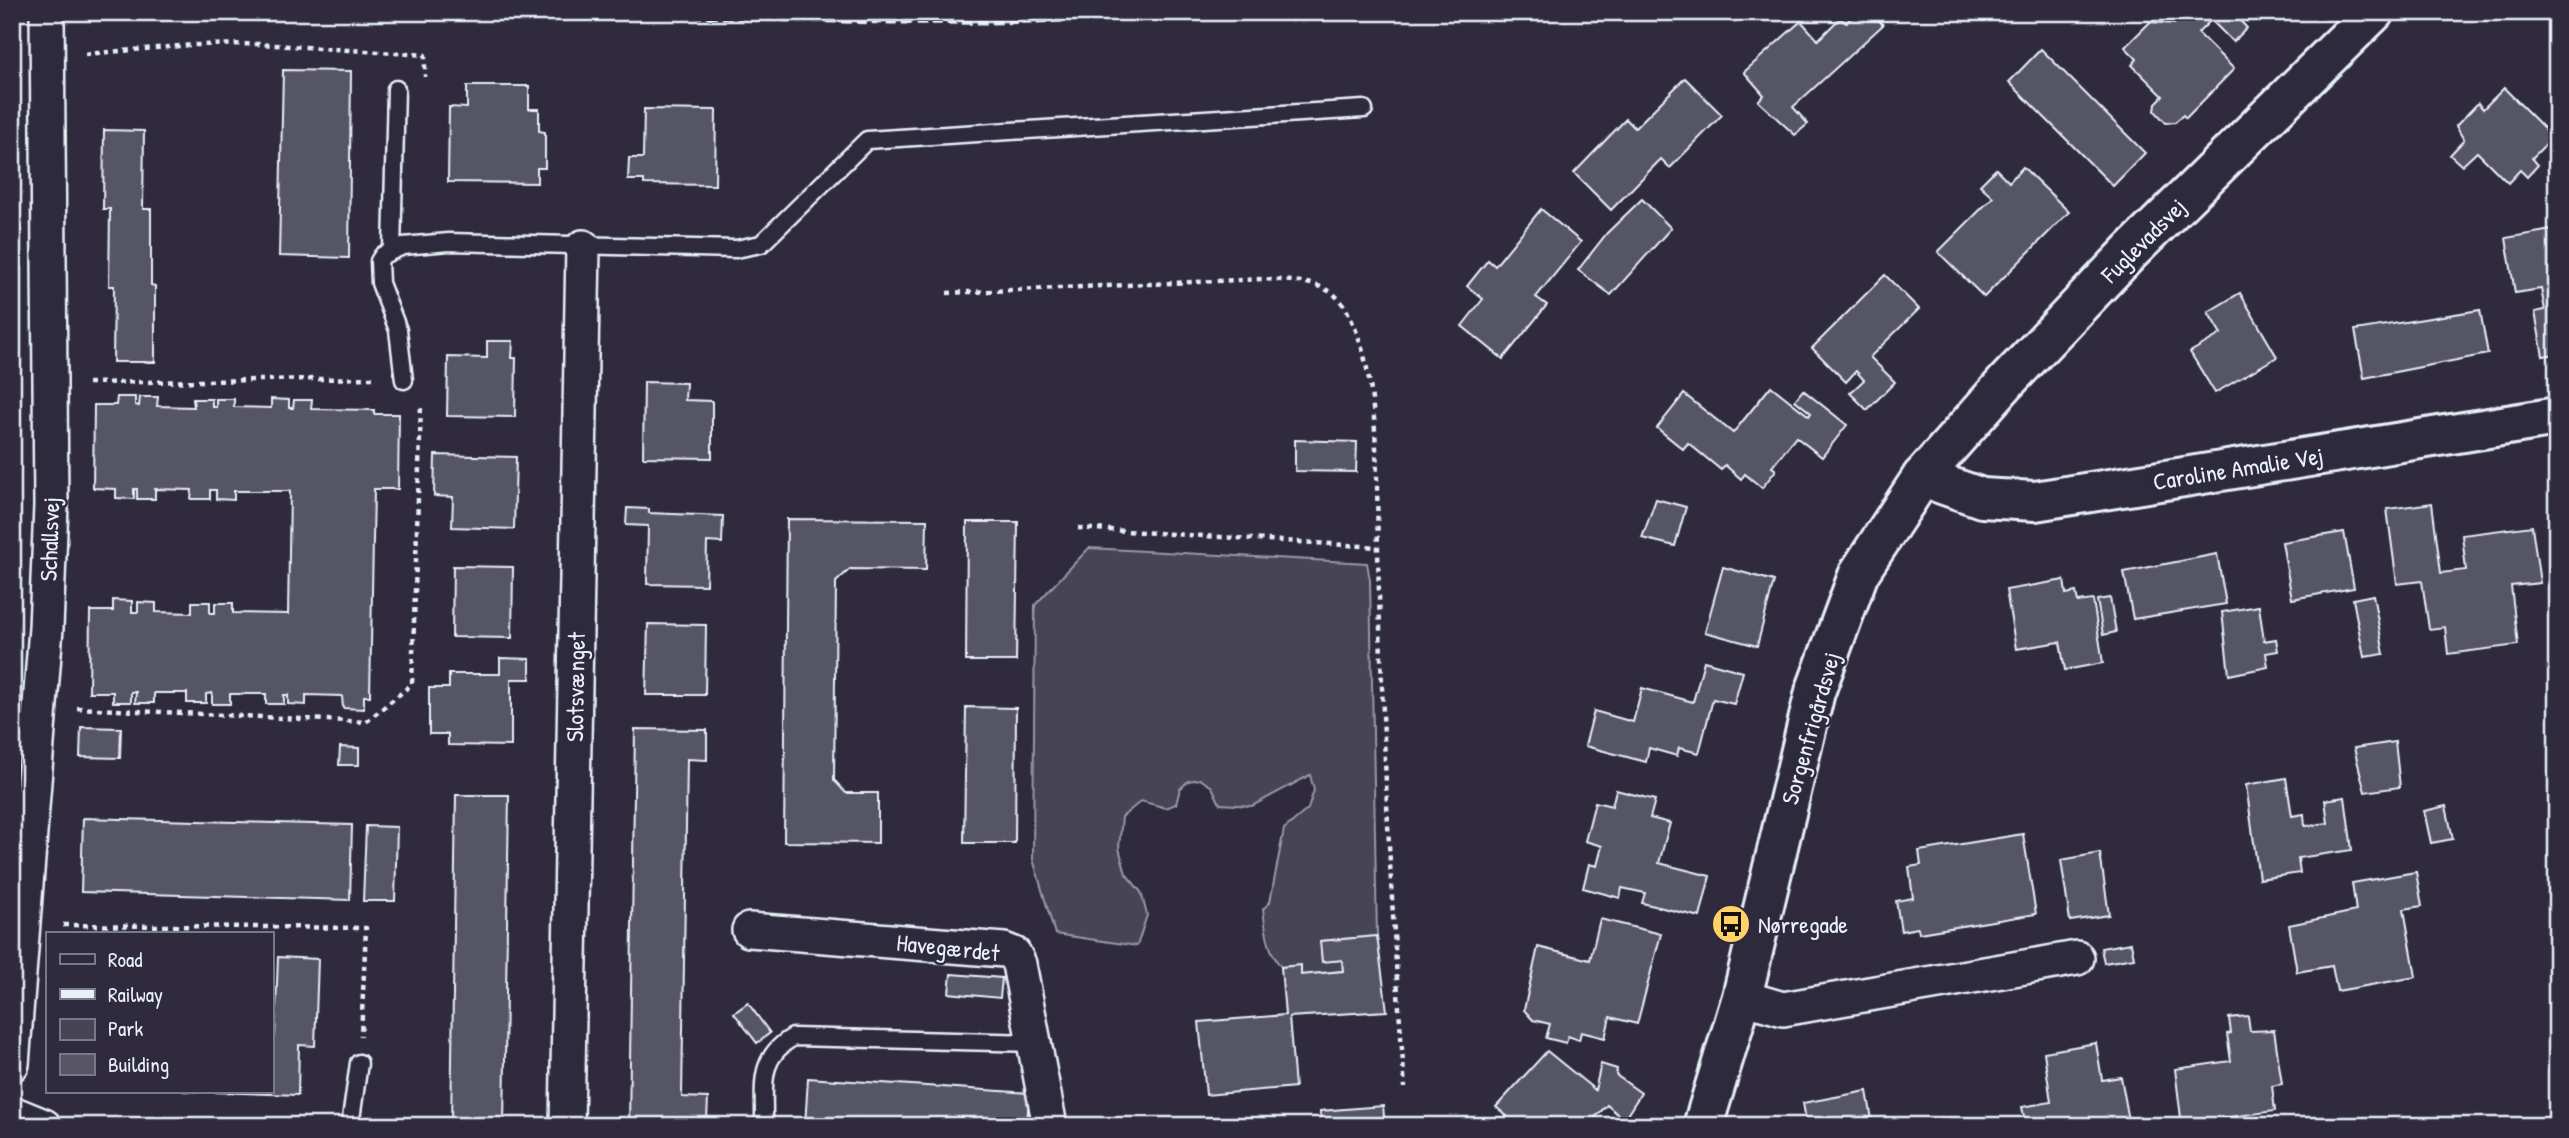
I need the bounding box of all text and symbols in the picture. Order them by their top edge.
street label: Fuglevadsvej [2093,191,2192,290]
street label: Caroline Amalie Vej [2151,439,2325,497]
street label: Schallsvej [32,496,66,582]
street label: Slotsvænget [558,631,592,742]
street label: Sorgenfrigårdsvej [1773,648,1847,808]
bus stop icon: Nørregade [1710,903,1752,945]
place label: Nørregade [1758,908,1848,940]
street label: Havegærdet [895,926,1002,968]
legend [46,932,273,1092]
text: Road [108,945,142,974]
text: Railway [108,980,163,1009]
text: Park [108,1014,143,1043]
text: Building [108,1050,169,1079]

